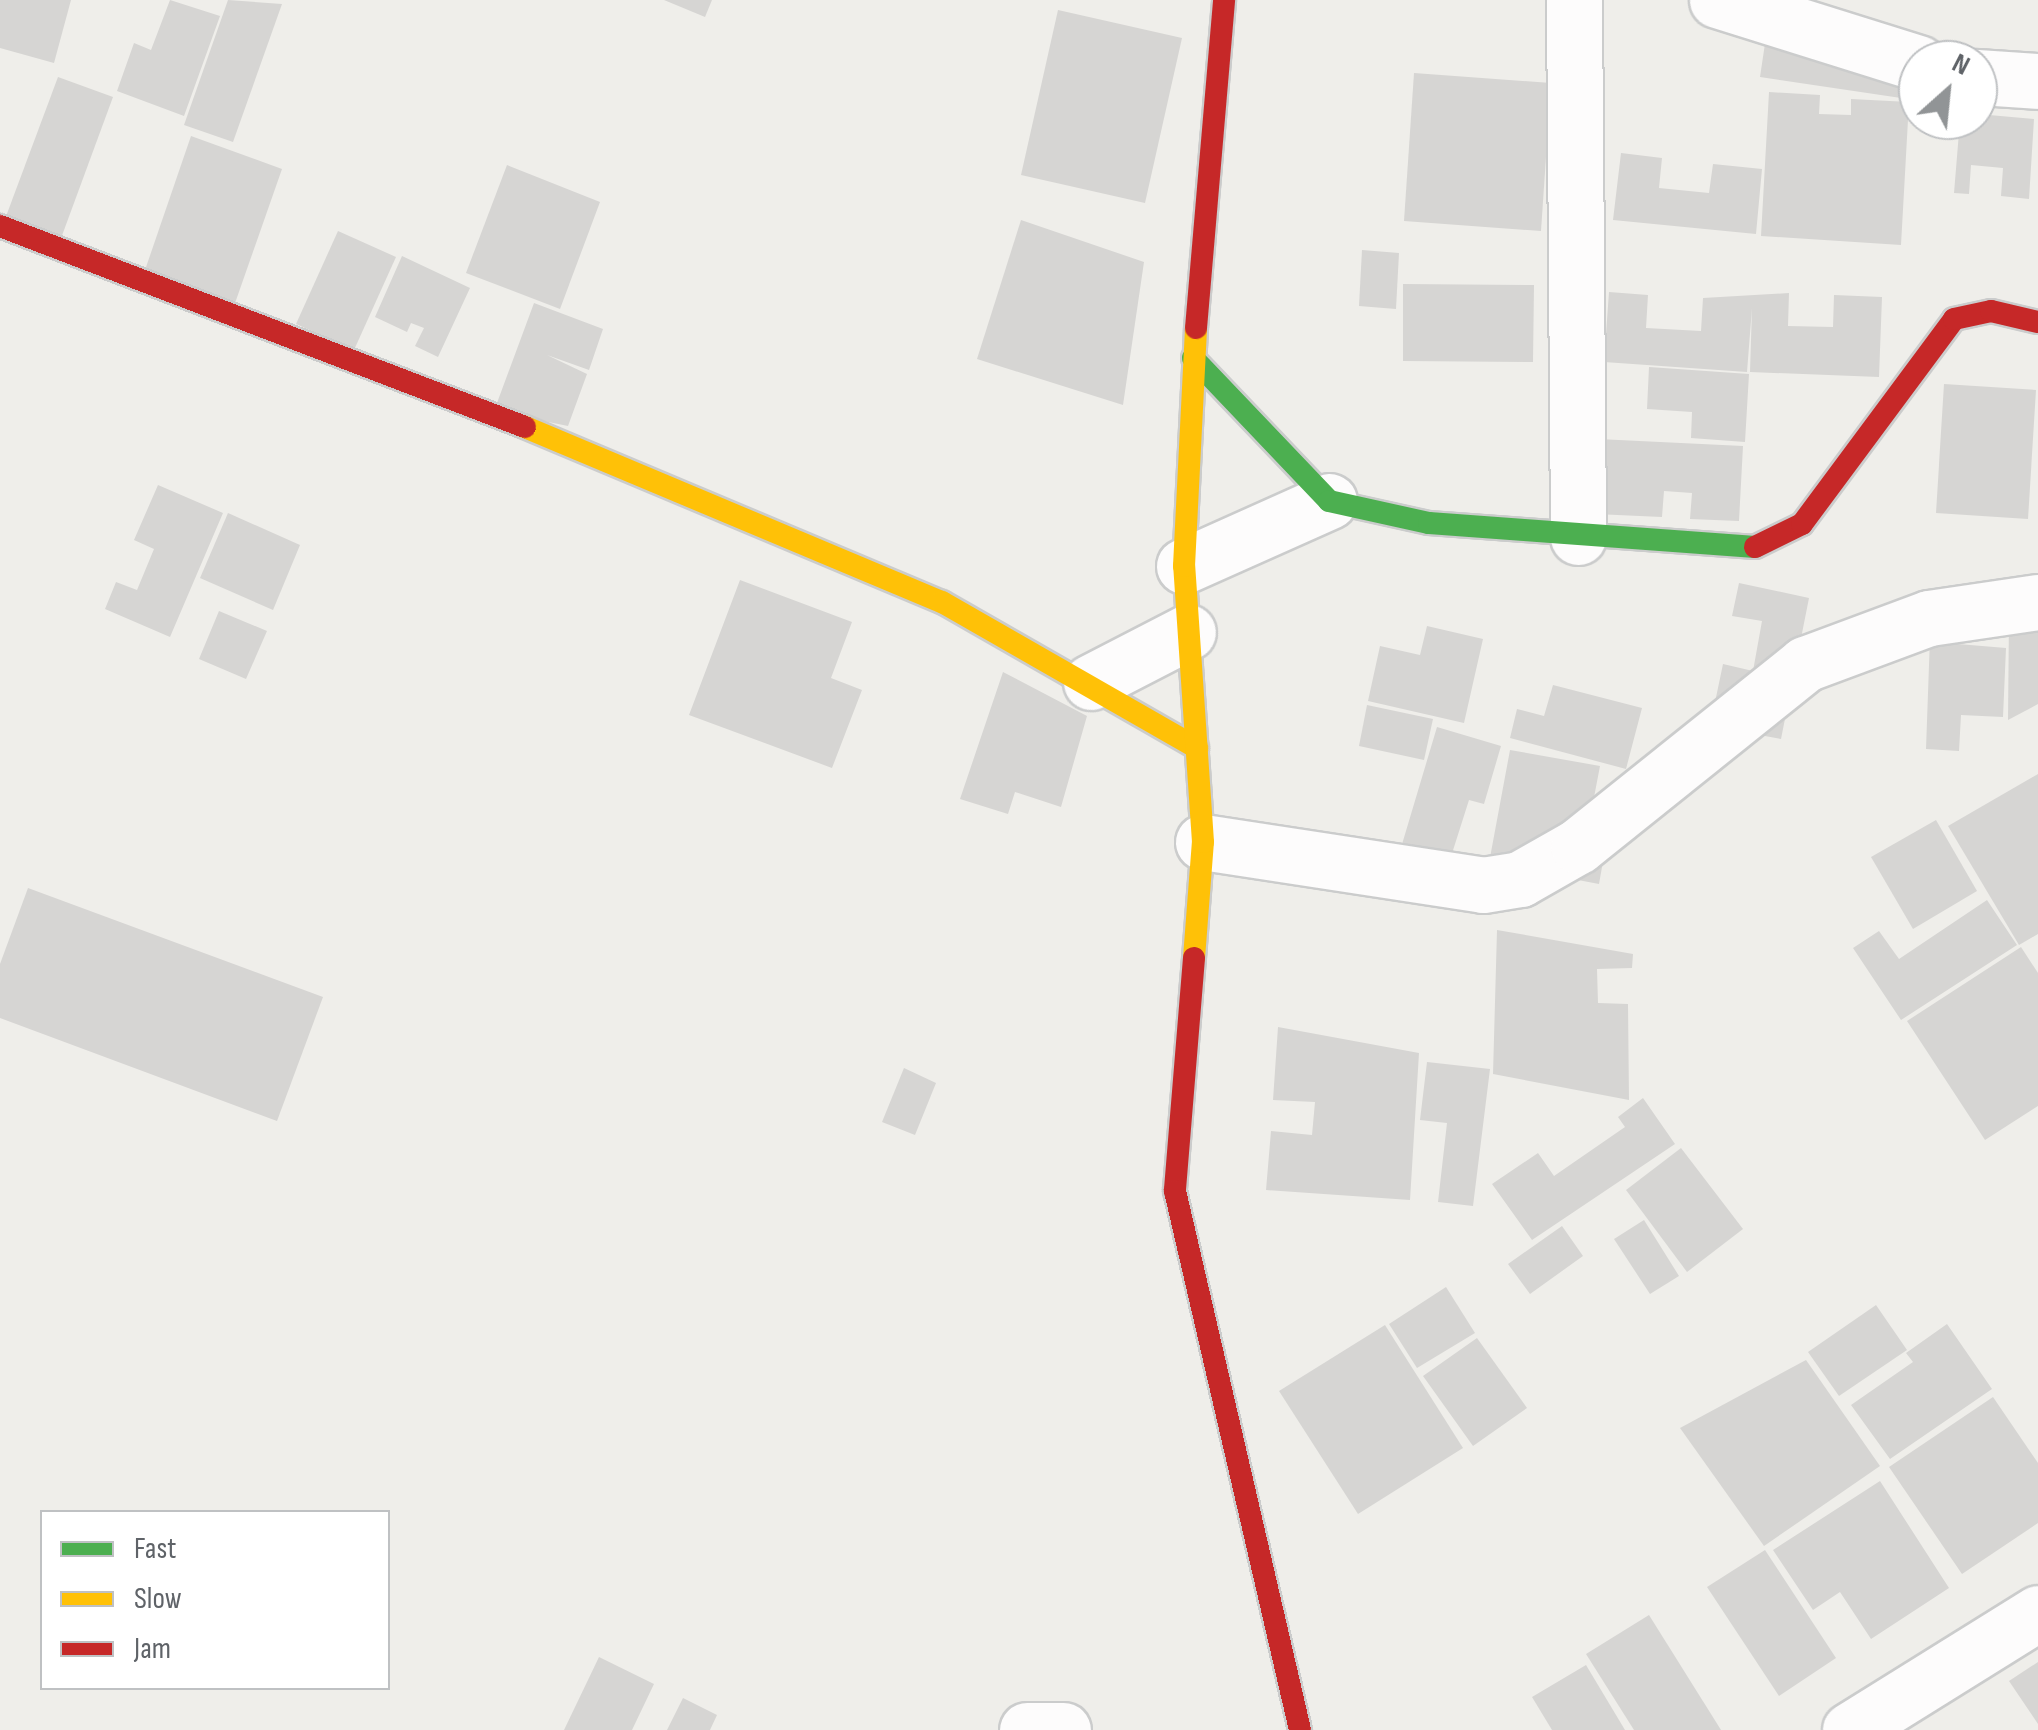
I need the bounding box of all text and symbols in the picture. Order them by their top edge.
north arrow [1898,40,1998,140]
text: N [1947,47,1975,83]
legend [40,1510,390,1690]
text: Fast [134,1531,176,1567]
text: Slow [134,1581,182,1617]
text: Jam [134,1631,171,1667]

